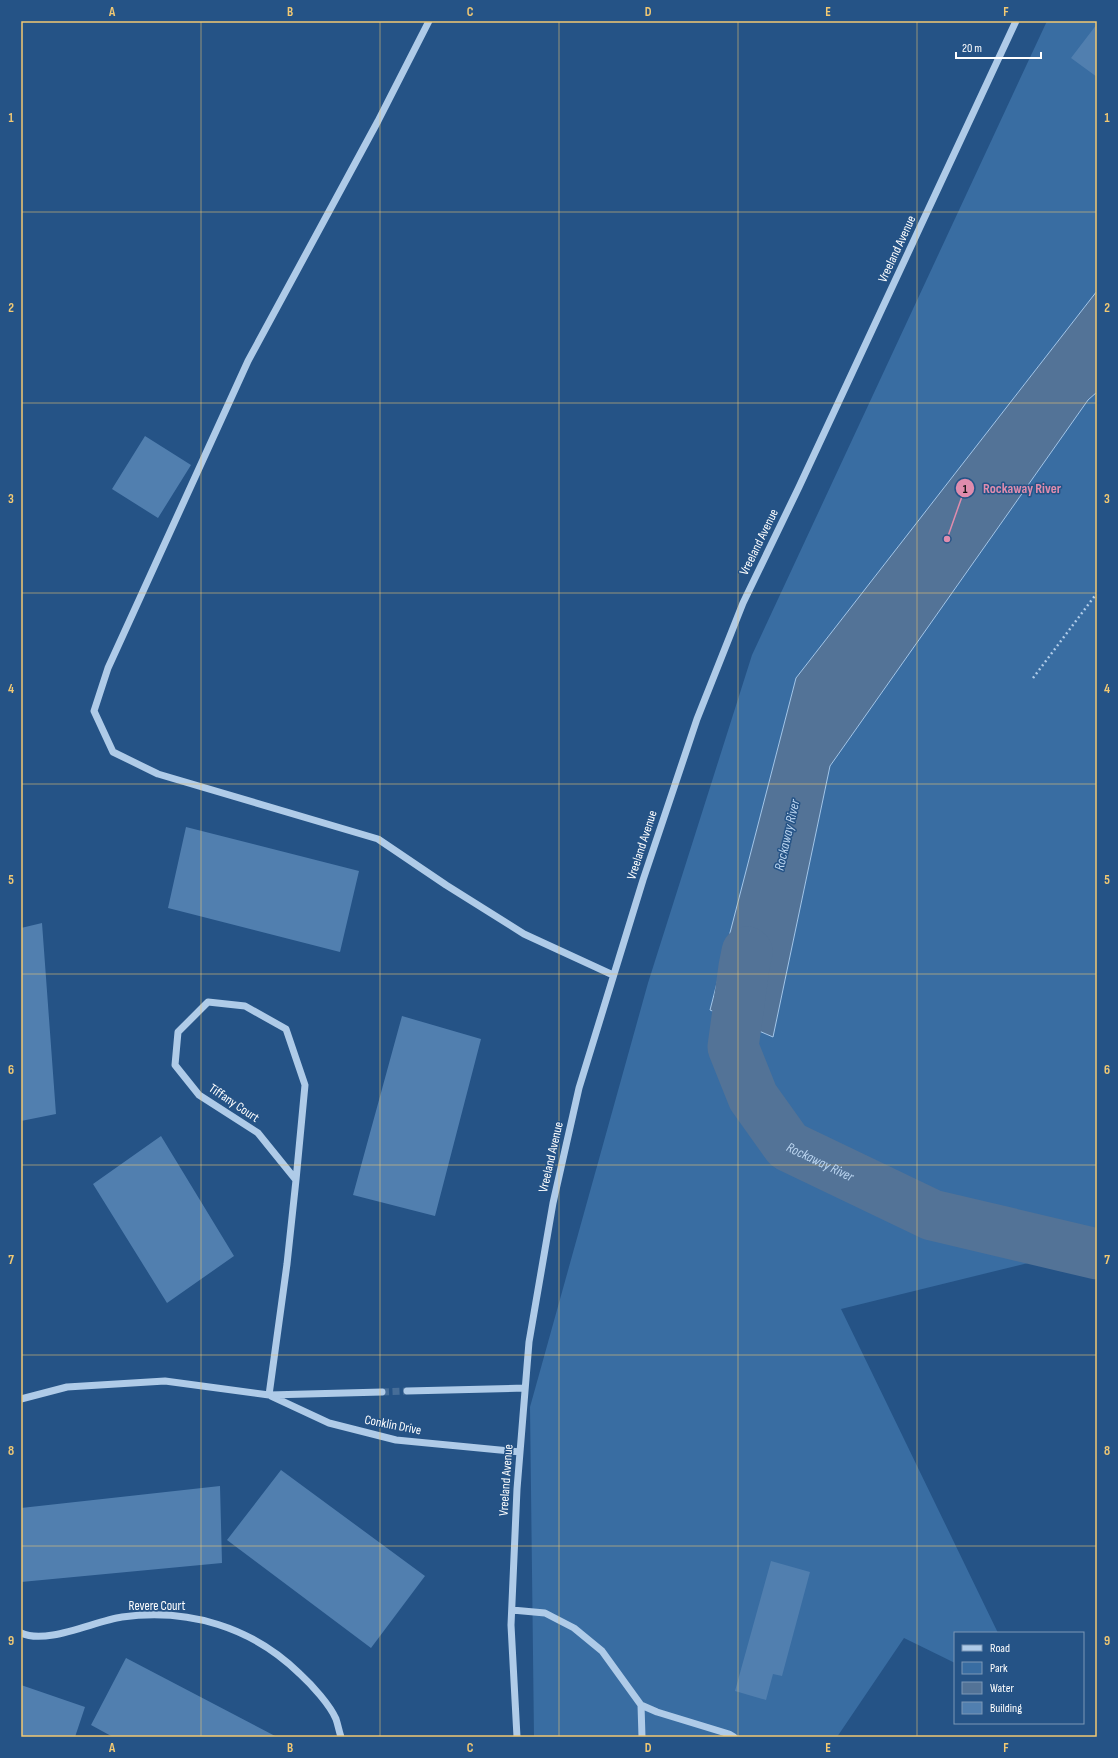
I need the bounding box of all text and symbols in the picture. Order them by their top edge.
text: A [108,4,116,20]
text: B [287,4,293,20]
text: C [467,4,474,20]
text: D [645,4,652,20]
text: E [825,4,831,20]
text: F [1003,4,1009,20]
scale bar [956,34,1041,60]
text: 20 m [962,41,982,56]
text: 1 [8,110,14,126]
text: 1 [1104,110,1110,126]
street label: Vreeland Avenue [875,213,919,285]
text: 2 [8,300,14,316]
text: 2 [1104,300,1110,316]
callout: Rockaway River [955,475,1069,501]
text: Rockaway River [983,480,1062,497]
text: 1 [963,482,968,497]
text: 3 [8,491,14,507]
text: 3 [1104,491,1110,507]
street label: Vreeland Avenue [736,506,782,578]
text: 4 [8,681,14,697]
text: 4 [1104,681,1110,697]
water label: Rockaway River [771,797,804,872]
street label: Vreeland Avenue [623,808,661,882]
text: 5 [8,872,14,888]
text: 5 [1104,872,1110,888]
text: 6 [8,1062,14,1078]
text: 6 [1104,1062,1110,1078]
street label: Tiffany Court [206,1080,262,1126]
street label: Vreeland Avenue [535,1120,567,1194]
water label: Rockaway River [784,1138,858,1185]
text: 7 [8,1252,14,1268]
text: 7 [1104,1252,1110,1268]
street label: Conklin Drive [363,1412,423,1438]
text: 8 [8,1443,14,1459]
text: 8 [1104,1443,1110,1459]
street label: Vreeland Avenue [496,1444,516,1516]
street label: Revere Court [129,1598,185,1614]
legend [954,1632,1084,1724]
text: 9 [8,1633,14,1649]
text: 9 [1104,1633,1110,1649]
text: Road [990,1641,1010,1656]
text: Park [990,1661,1008,1676]
text: Water [990,1681,1014,1696]
text: Building [990,1701,1022,1716]
text: A [108,1740,116,1756]
text: B [287,1740,293,1756]
text: C [467,1740,474,1756]
text: D [645,1740,652,1756]
text: E [825,1740,831,1756]
text: F [1003,1740,1009,1756]

